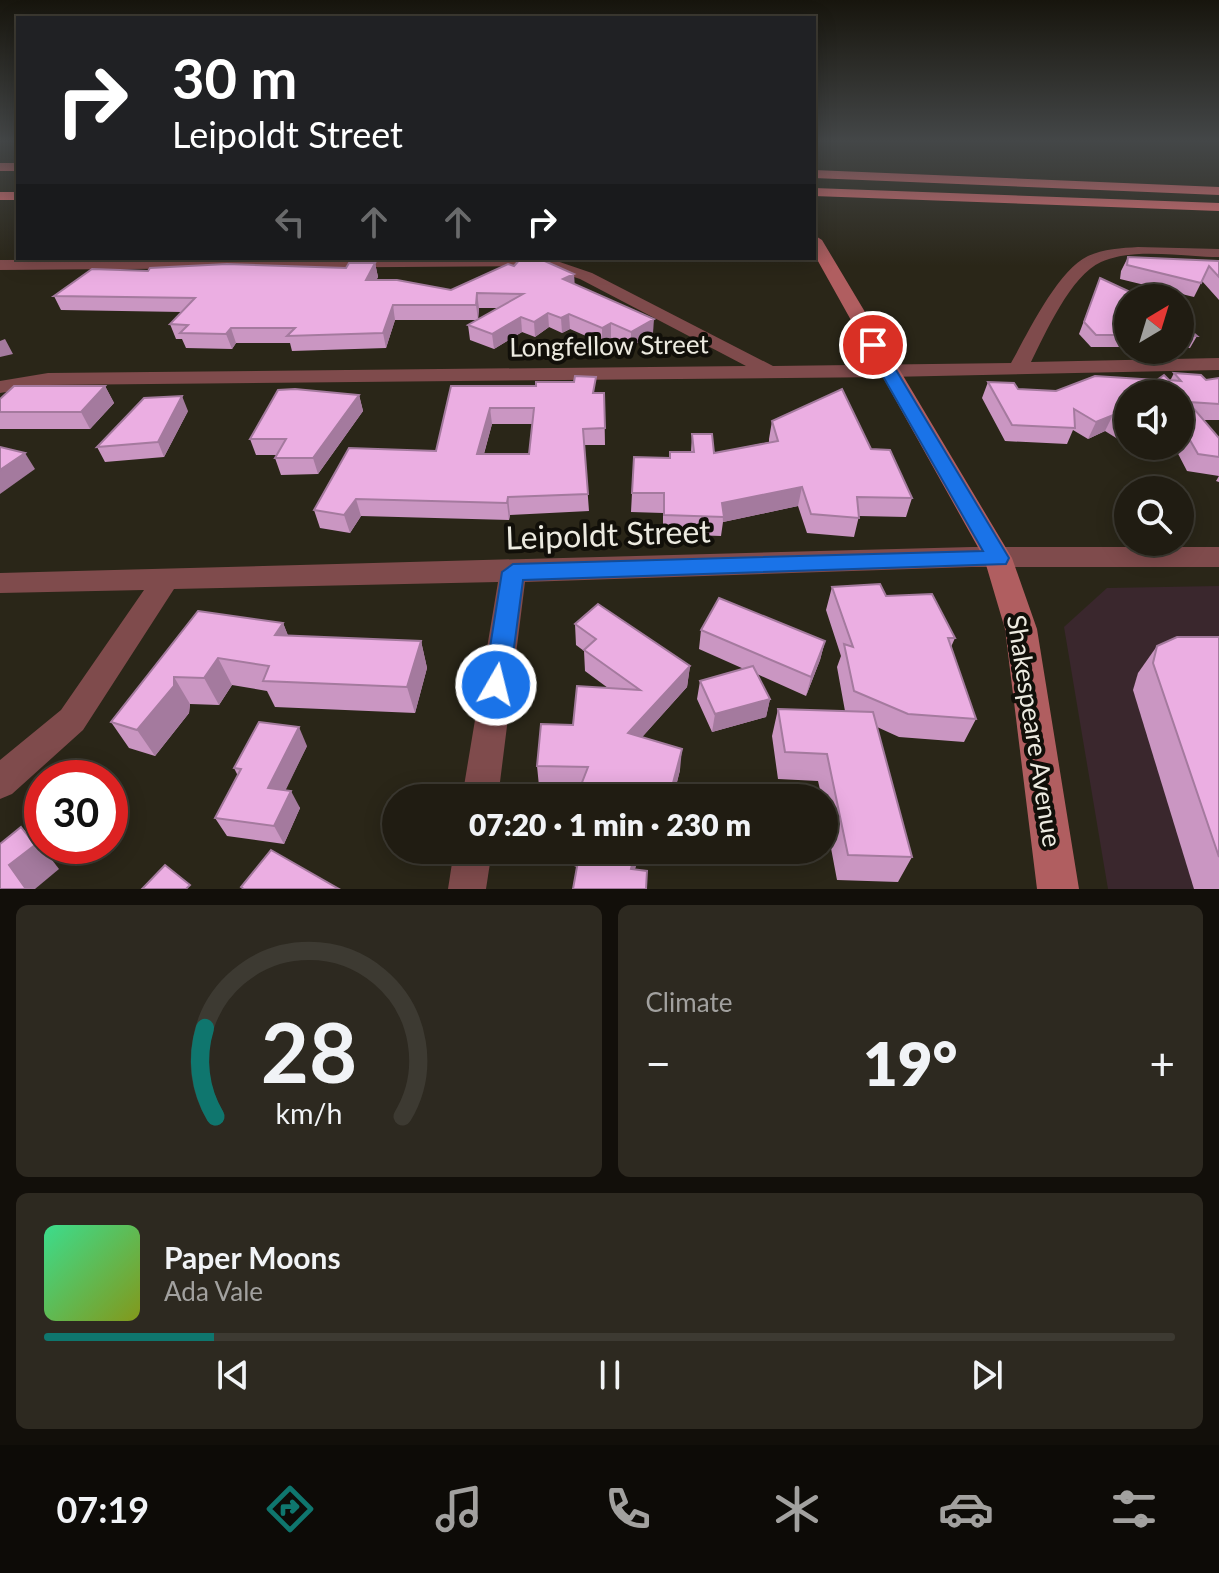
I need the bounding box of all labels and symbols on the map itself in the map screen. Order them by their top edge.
north arrow [1114,284,1194,364]
pin [839,311,907,379]
street label: Longfellow Street [509,327,710,363]
street label: Leipoldt Street [505,510,712,557]
street label: Shakespeare Avenue [1001,613,1069,849]
position arrow [454,643,538,727]
speed limit sign: 30 [24,760,128,864]

